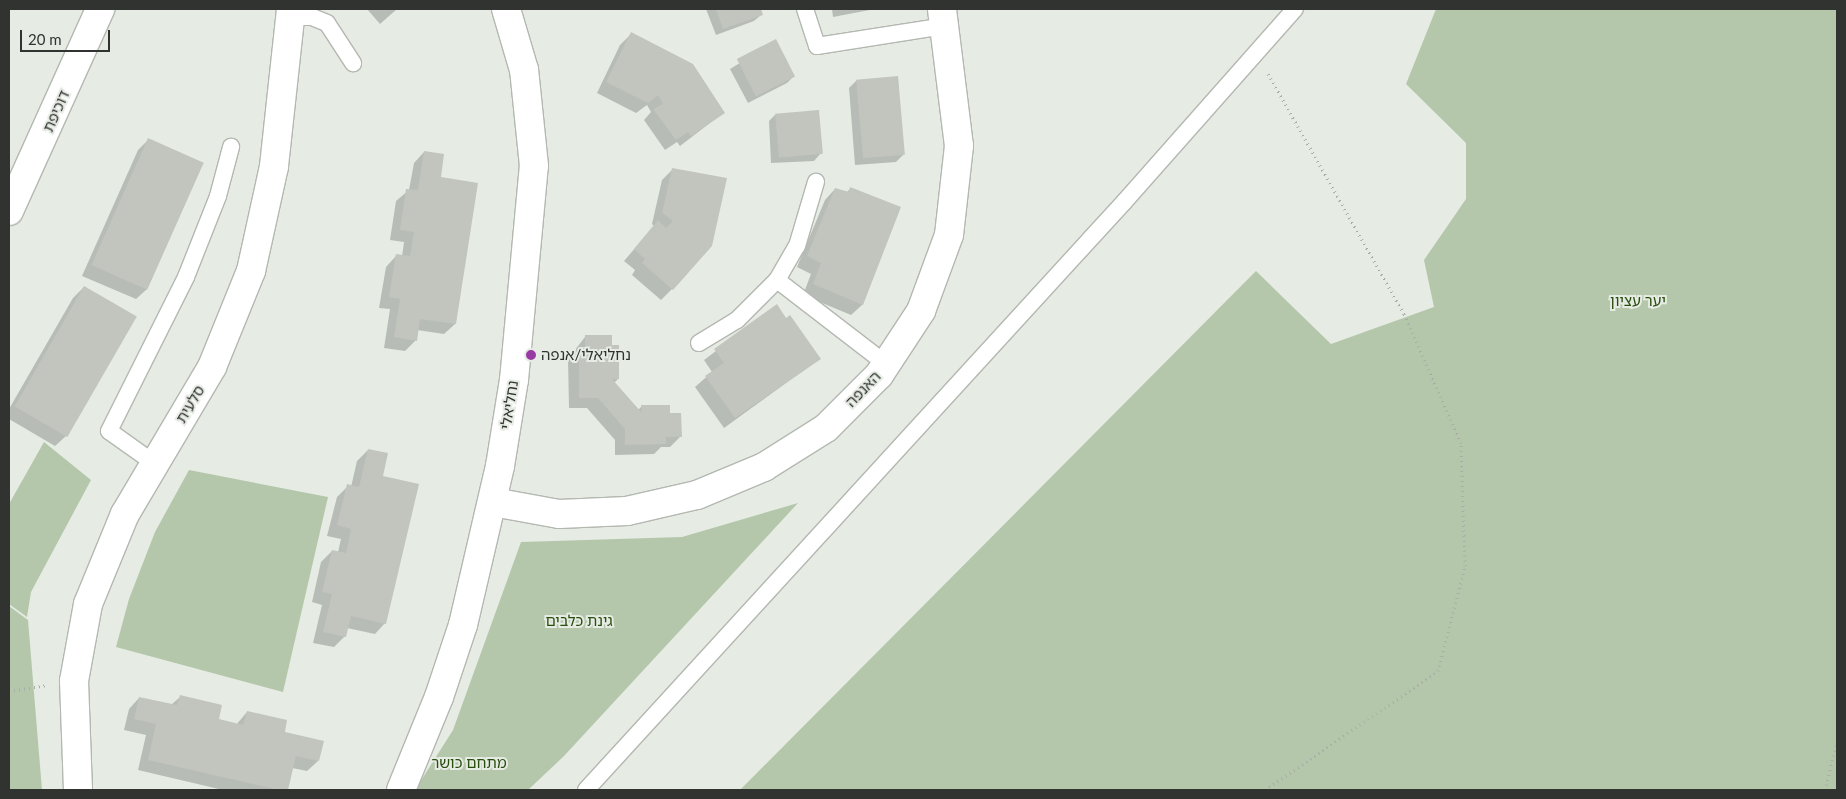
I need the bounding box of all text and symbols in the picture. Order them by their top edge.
scale bar [22,20,112,52]
text: 20 m [28,30,62,48]
street label: דוכיפת [39,87,73,135]
park label: יער עציון [1610,292,1666,310]
place label: נחליאלי/אנפה [541,346,631,364]
marker: נחליאלי/אנפה [525,349,537,361]
street label: האנפה [842,367,884,411]
street label: נחליאלי [496,379,522,431]
street label: סלעית [172,382,208,426]
park label: גינת כלבים [545,612,613,630]
park label: מתחם כושר [431,754,507,772]

